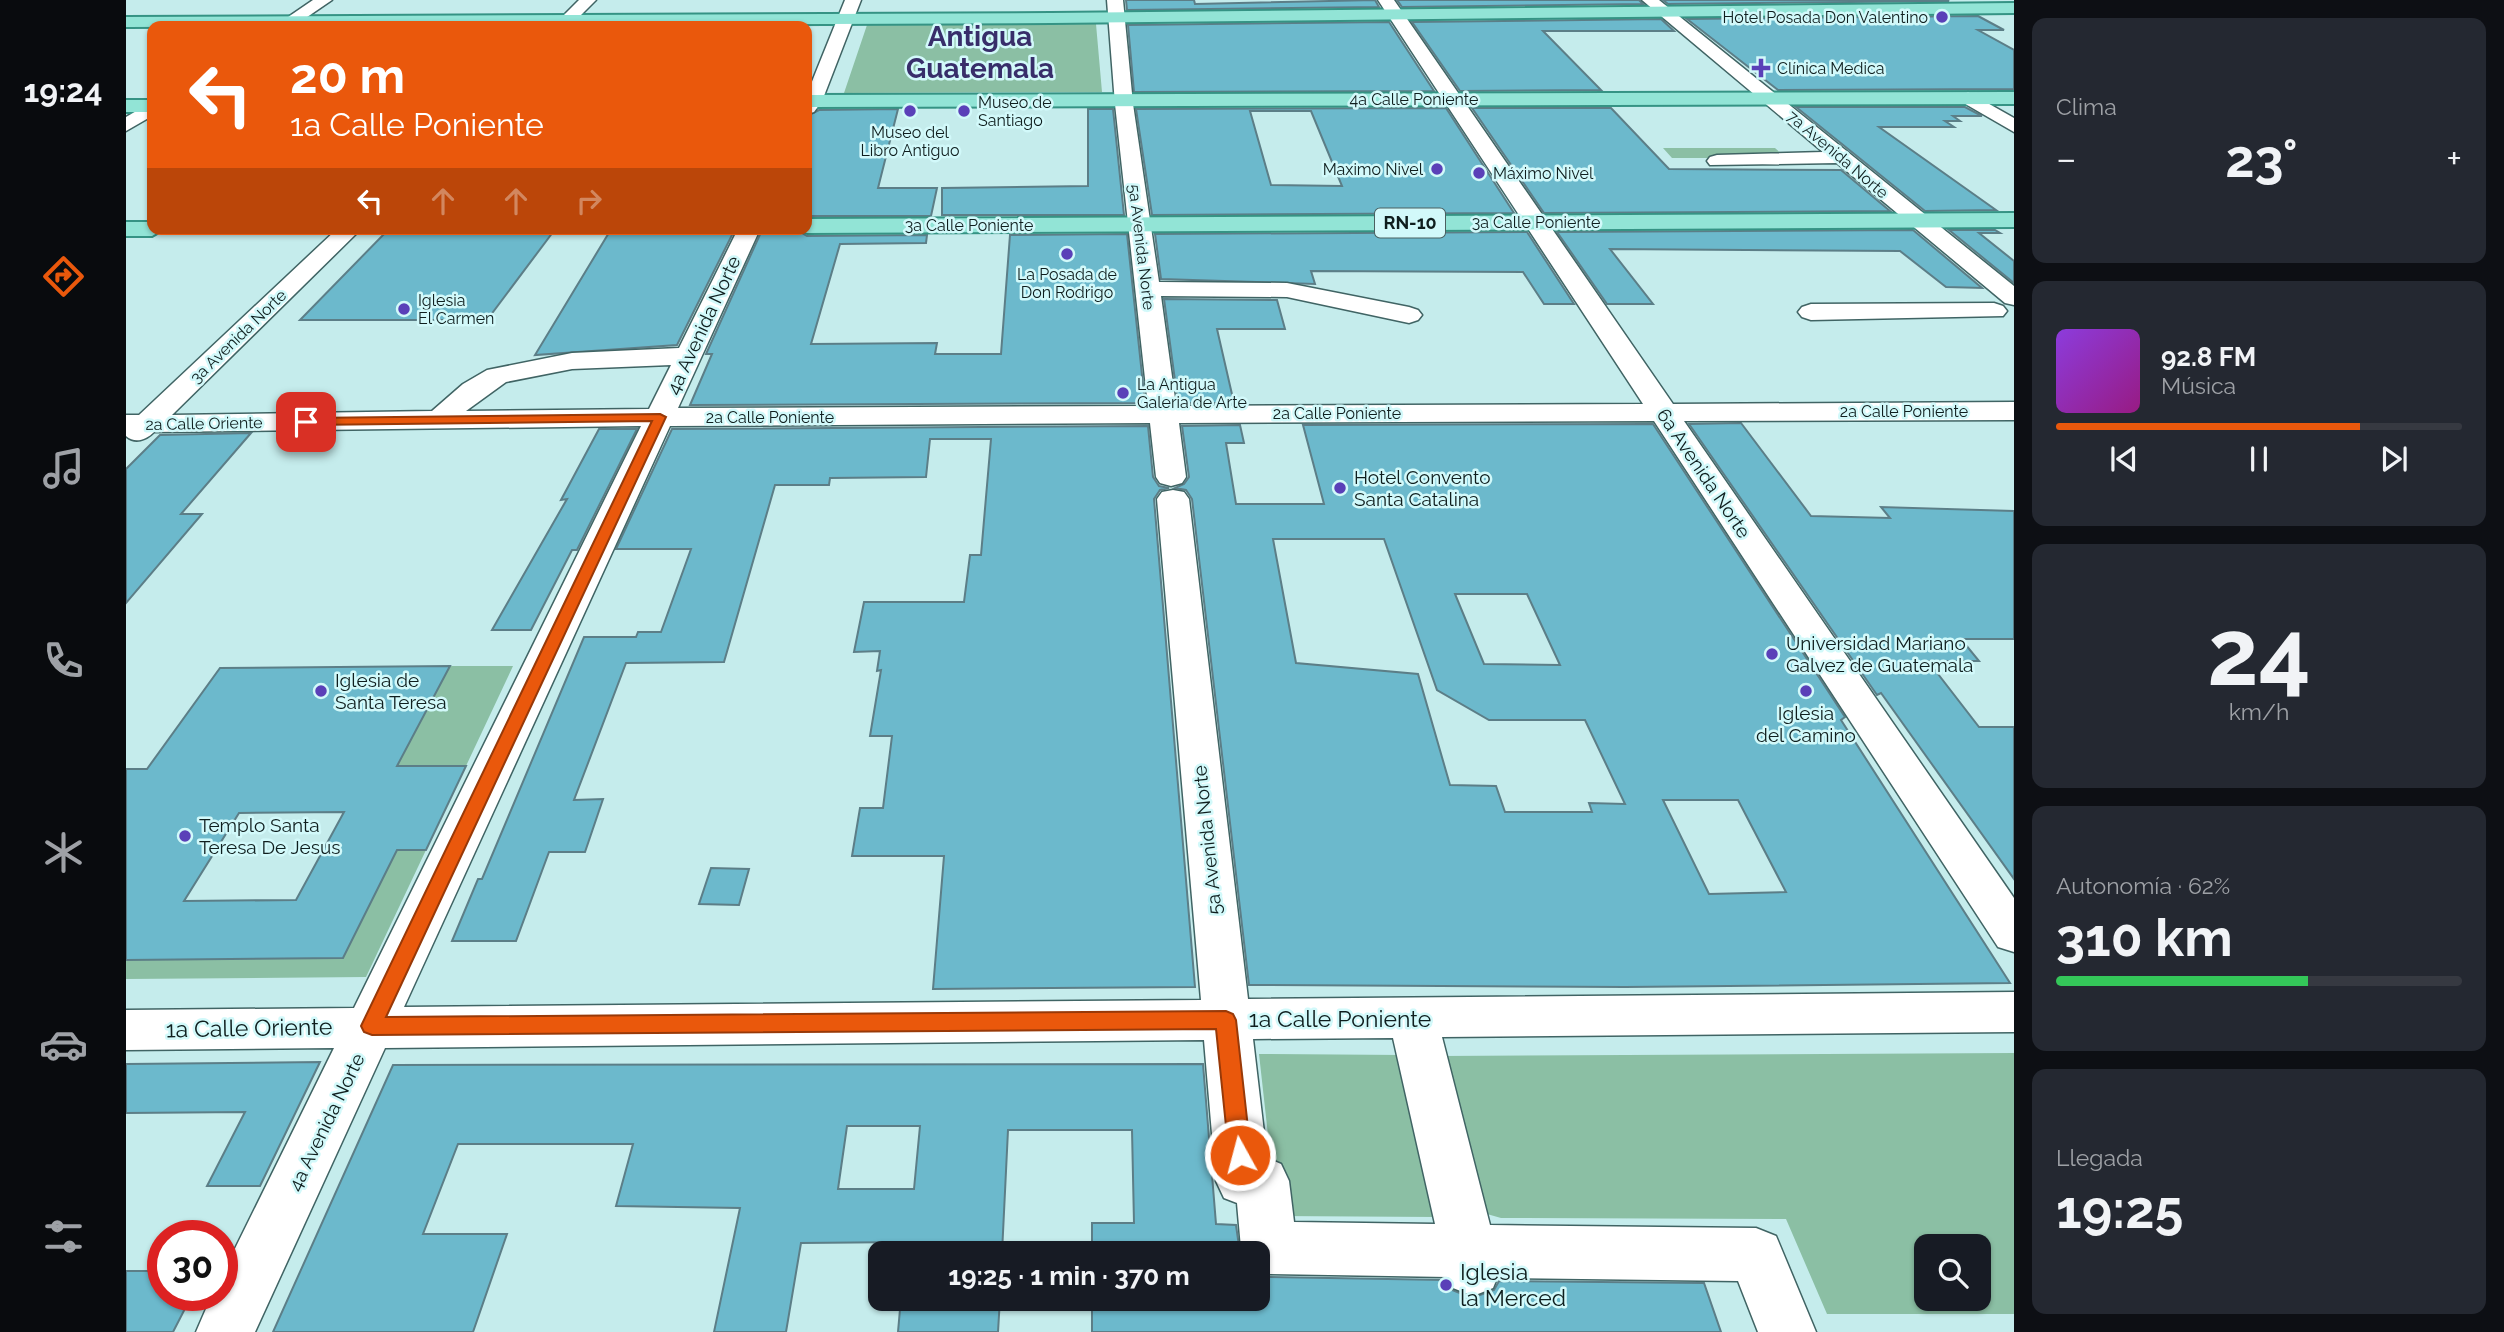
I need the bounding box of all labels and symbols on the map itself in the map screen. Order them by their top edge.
place label: Hotel Posada Don Valentino [1723,8,1928,27]
marker: Hotel Posada Don Valentino [1934,9,1950,25]
district label: Antigua Guatemala [906,20,1054,85]
marker: Clínica Medica [1751,58,1771,78]
place label: Clínica Medica [1777,59,1884,78]
street label: 4a Calle Poniente [1350,90,1478,109]
place label: Museo de Santiago [978,93,1052,130]
marker: Museo del Libro Antiguo [902,103,918,119]
marker: Museo de Santiago [956,103,972,119]
street label: 7a Avenida Norte [1783,107,1892,202]
place label: Museo del Libro Antiguo [861,123,959,160]
place label: Maximo Nivel [1323,160,1424,179]
marker: Maximo Nivel [1429,161,1445,177]
place label: Máximo Nivel [1493,164,1594,183]
marker: Máximo Nivel [1471,165,1487,181]
street label: 5a Avenida Norte [1124,183,1159,311]
road number: RN-10 [1375,208,1445,238]
street label: 3a Calle Poniente [1472,213,1600,232]
street label: 3a Calle Poniente [905,216,1033,235]
marker: La Posada de Don Rodrigo [1059,246,1075,262]
street label: 4a Avenida Norte [661,252,745,398]
place label: La Posada de Don Rodrigo [1017,265,1117,302]
street label: 3a Avenida Norte [186,286,290,387]
place label: Iglesia El Carmen [418,291,494,328]
marker: Iglesia El Carmen [396,301,412,317]
place label: La Antigua Galeria de Arte [1137,375,1247,412]
marker: La Antigua Galeria de Arte [1115,385,1131,401]
pin [276,392,336,452]
street label: 2a Calle Poniente [1840,402,1968,421]
street label: 2a Calle Poniente [1273,404,1401,423]
street label: 6a Avenida Norte [1653,404,1755,542]
street label: 2a Calle Poniente [706,408,834,427]
street label: 2a Calle Oriente [145,413,263,434]
place label: Hotel Convento Santa Catalina [1354,466,1490,510]
marker: Hotel Convento Santa Catalina [1332,480,1348,496]
place label: Universidad Mariano Galvez de Guatemala [1786,632,1973,676]
marker: Universidad Mariano Galvez de Guatemala [1764,646,1780,662]
place label: Iglesia de Santa Teresa [335,669,447,713]
marker: Iglesia de Santa Teresa [313,683,329,699]
marker: Iglesia del Camino [1798,683,1814,699]
place label: Iglesia del Camino [1756,702,1856,746]
street label: 5a Avenida Norte [1188,764,1226,916]
place label: Templo Santa Teresa De Jesus [199,814,340,858]
marker: Templo Santa Teresa De Jesus [177,828,193,844]
street label: 1a Calle Poniente [1249,1005,1431,1032]
street label: 1a Calle Oriente [166,1013,332,1042]
street label: 4a Avenida Norte [283,1050,369,1194]
position arrow [1203,1118,1277,1192]
speed limit sign: 30 [147,1220,238,1311]
place label: Iglesia la Merced [1460,1258,1566,1311]
marker: Iglesia la Merced [1438,1277,1454,1293]

